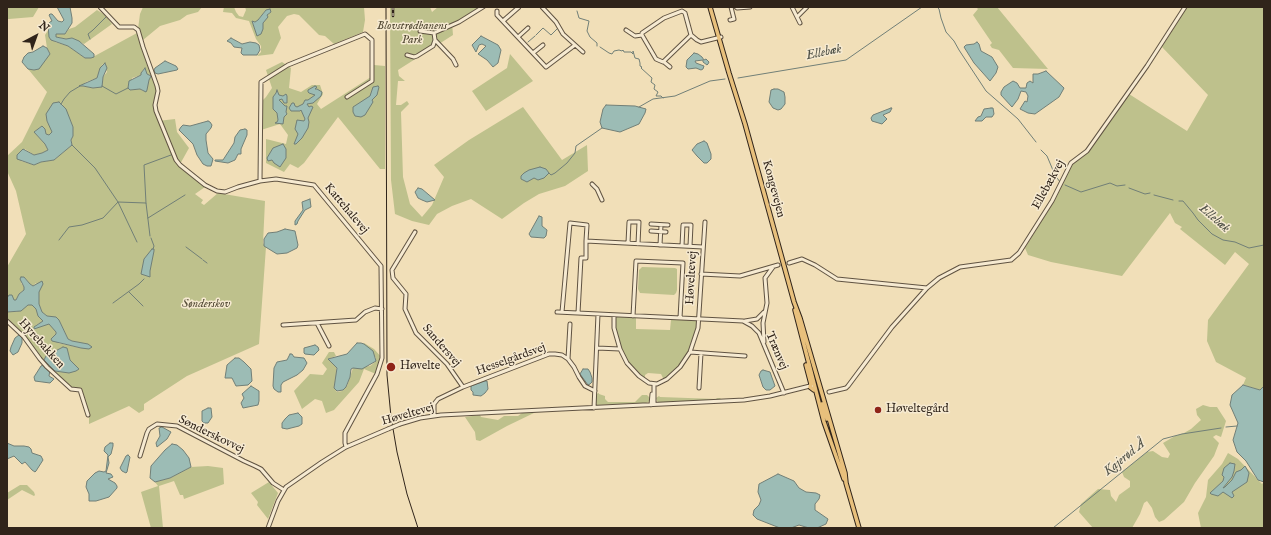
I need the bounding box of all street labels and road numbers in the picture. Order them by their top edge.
street label: Ellebækvej [1029,158,1069,212]
street label: Kongevejen [758,159,788,219]
street label: Kattehalevej [321,181,371,237]
street label: Høveltevej [683,251,701,305]
street label: Hyrebakken [15,316,67,372]
street label: Sandersvej [419,322,463,370]
street label: Trænvej [762,330,790,372]
street label: Hesselgårdsvej [474,341,548,379]
street label: Høveltevej [380,401,436,429]
street label: Sønderskovvej [176,413,246,457]

